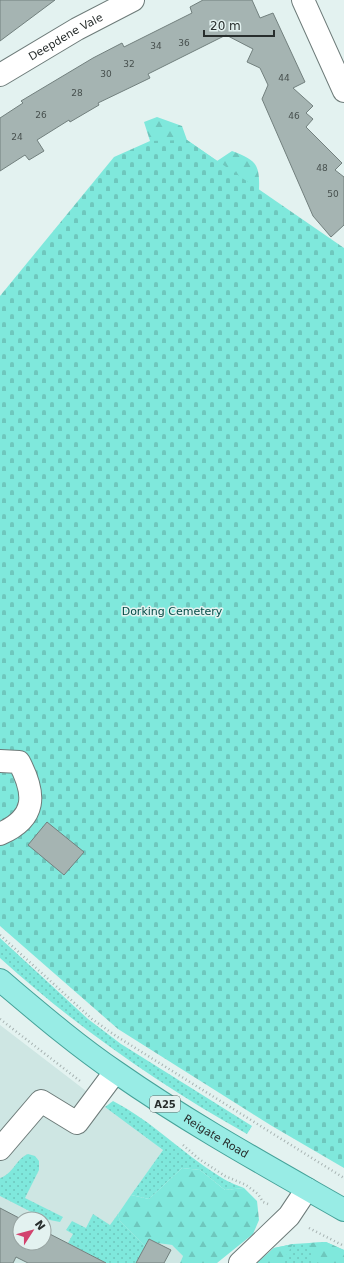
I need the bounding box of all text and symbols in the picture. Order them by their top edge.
street label: Deepdene Vale [26,10,105,63]
scale bar [204,12,274,38]
text: 20 m [210,19,241,33]
house number: 36 [178,38,190,48]
house number: 34 [150,41,162,51]
house number: 32 [123,59,135,69]
house number: 30 [100,69,112,79]
house number: 44 [278,73,290,83]
house number: 28 [71,88,83,98]
house number: 26 [35,110,47,120]
house number: 46 [288,111,300,121]
house number: 24 [11,132,23,142]
house number: 48 [316,163,328,173]
house number: 50 [327,189,339,199]
park label: Dorking Cemetery [122,605,223,618]
road number: A25 [150,1096,180,1112]
street label: Reigate Road [181,1112,251,1160]
north arrow [12,1211,52,1251]
text: N [32,1218,48,1233]

